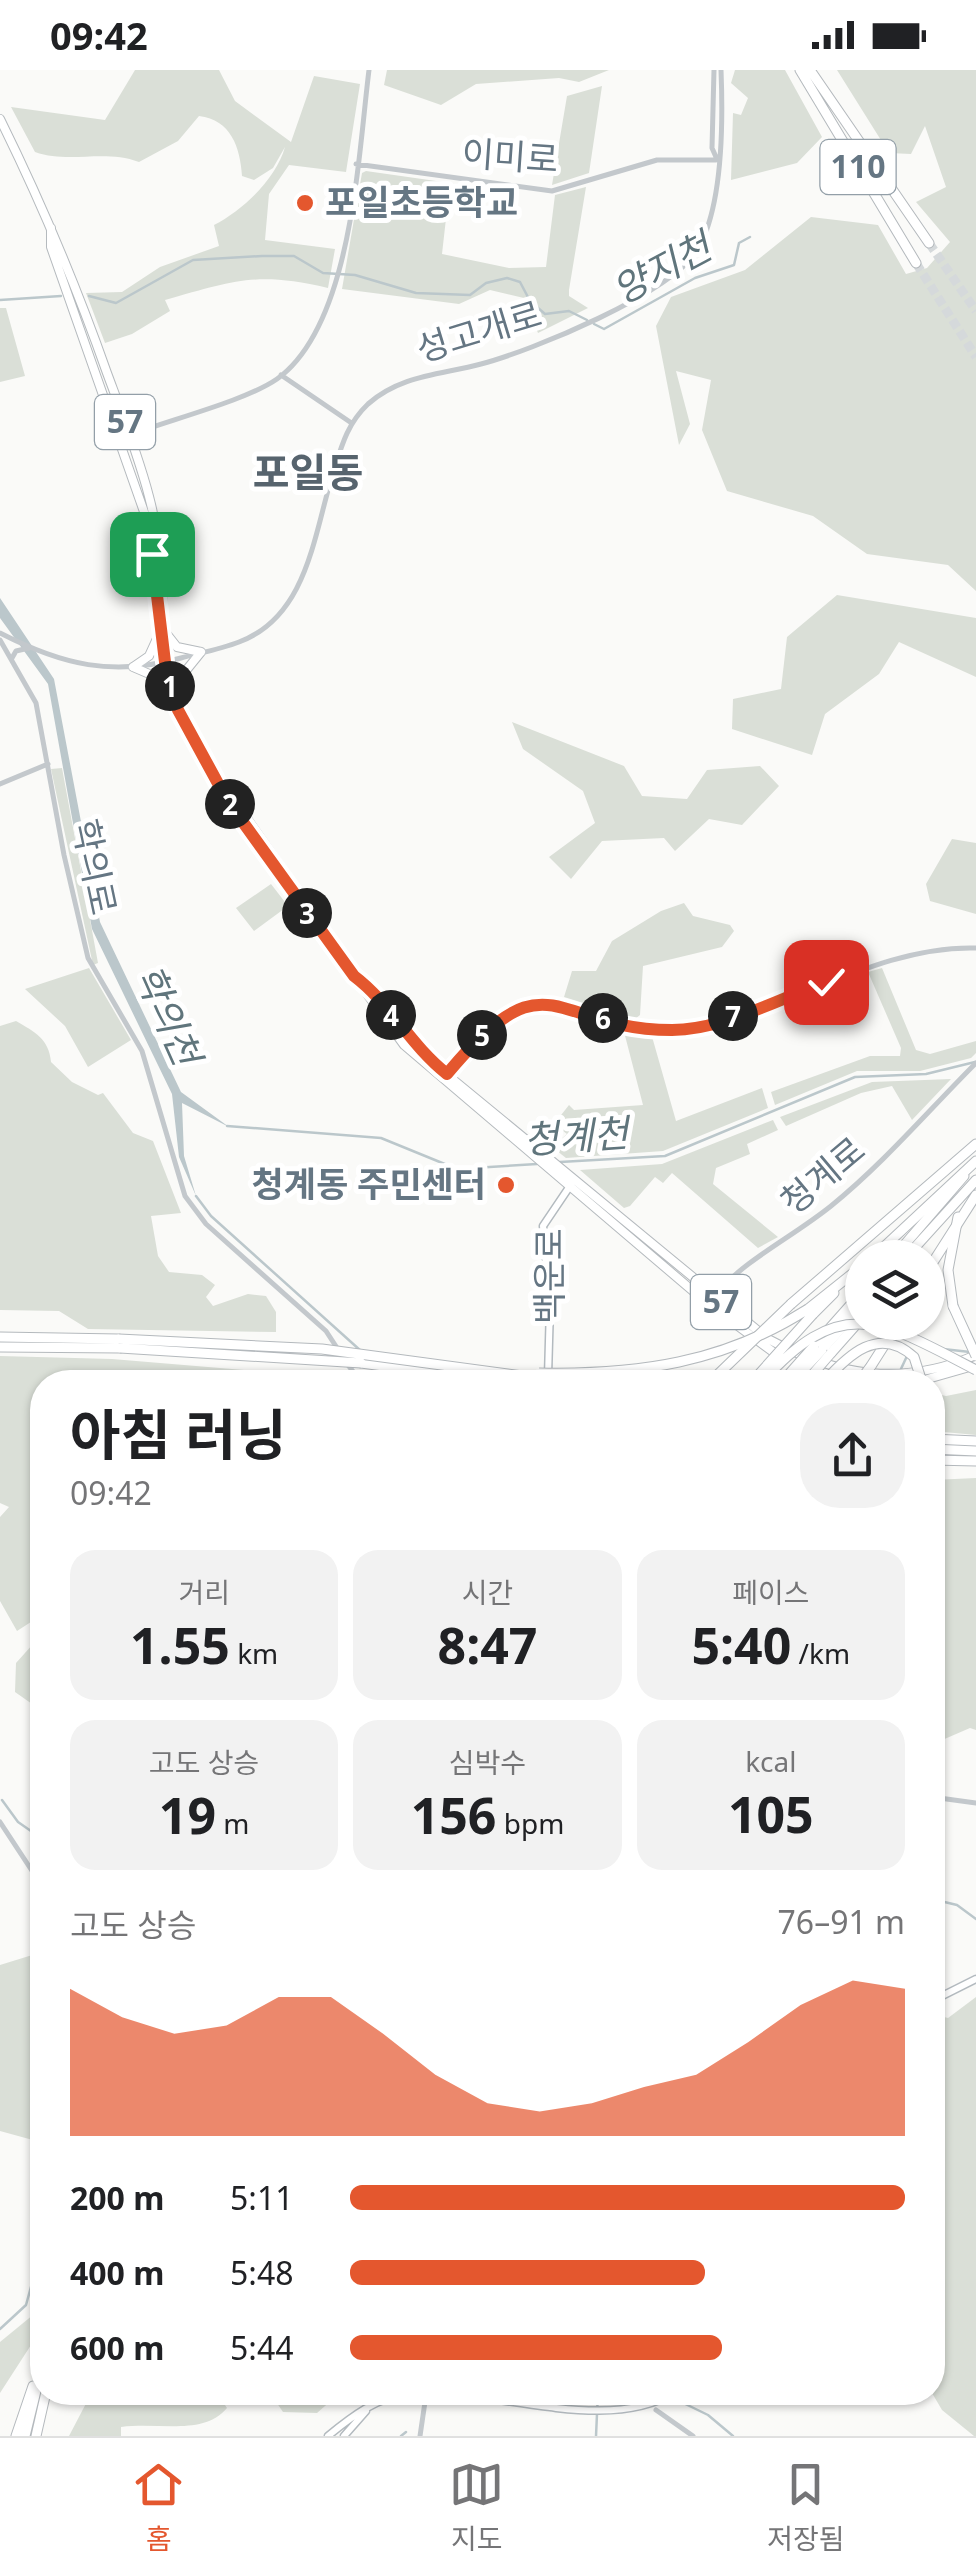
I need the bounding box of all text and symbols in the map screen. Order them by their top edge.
text: 09:42 [50,9,148,61]
street label: 이미로 [460,129,560,182]
road number: 110 [820,140,896,194]
place label: 포일초등학교 [325,178,518,225]
marker: 포일초등학교 [294,192,316,214]
water label: 양지천 [603,218,723,315]
street label: 성고개로 [410,289,547,372]
road number: 57 [95,395,155,449]
district label: 포일동 [253,444,363,499]
pin [110,512,195,597]
icon: arrive [125,527,180,582]
pin: 1 [145,661,195,711]
text: 1 [162,667,178,705]
pin: 2 [205,779,255,829]
text: 2 [222,785,238,823]
street label: 학의로 [62,815,128,919]
pin: 3 [282,888,332,938]
text: 3 [299,894,315,932]
pin [784,940,869,1025]
icon: check [799,955,854,1010]
water label: 학의천 [124,956,216,1076]
pin: 4 [366,990,416,1040]
pin: 7 [708,991,758,1041]
pin: 6 [578,993,628,1043]
text: 4 [383,996,399,1034]
text: 7 [725,997,741,1035]
text: 6 [595,999,611,1037]
pin: 5 [457,1010,507,1060]
text: 5 [474,1016,490,1054]
water label: 청계천 [522,1105,634,1165]
street label: 청계로 [770,1126,874,1224]
place label: 청계동 주민센터 [251,1160,486,1207]
marker: 청계동 주민센터 [495,1174,517,1196]
street label: 백운로 [525,1228,572,1324]
map controls [845,1240,945,1340]
button: layers [845,1240,945,1340]
road number: 57 [691,1275,751,1329]
text: 아침 러닝 [70,1396,287,1471]
button: share [800,1403,905,1508]
text: 09:42 [70,1471,152,1514]
text: 거리 [178,1573,230,1611]
text: 시간 [462,1573,513,1611]
text: 페이스 [732,1573,809,1611]
text: 1.55 [130,1611,230,1679]
text: 8:47 [438,1611,537,1679]
text: 5:40 [691,1611,791,1679]
text: km [230,1634,278,1672]
text: /km [791,1634,850,1672]
text: kcal [745,1742,796,1780]
text: 고도 상승 [149,1743,259,1781]
text: 심박수 [449,1743,526,1781]
text: 105 [728,1780,814,1848]
text: 19 [159,1781,216,1849]
text: 156 [411,1781,496,1849]
text: m [216,1804,250,1842]
text: bpm [496,1804,564,1842]
text: 76–91 m [778,1900,905,1943]
text: 고도 상승 [70,1903,196,1946]
text: 200 m [70,2176,164,2219]
text: 5:11 [230,2176,294,2219]
text: 400 m [70,2251,164,2294]
text: 5:48 [230,2251,294,2294]
text: 600 m [70,2326,164,2369]
text: 5:44 [230,2326,294,2369]
tab: 홈 [131,2457,186,2557]
tab: 지도 [449,2457,504,2557]
tab: 저장됨 [767,2457,845,2557]

